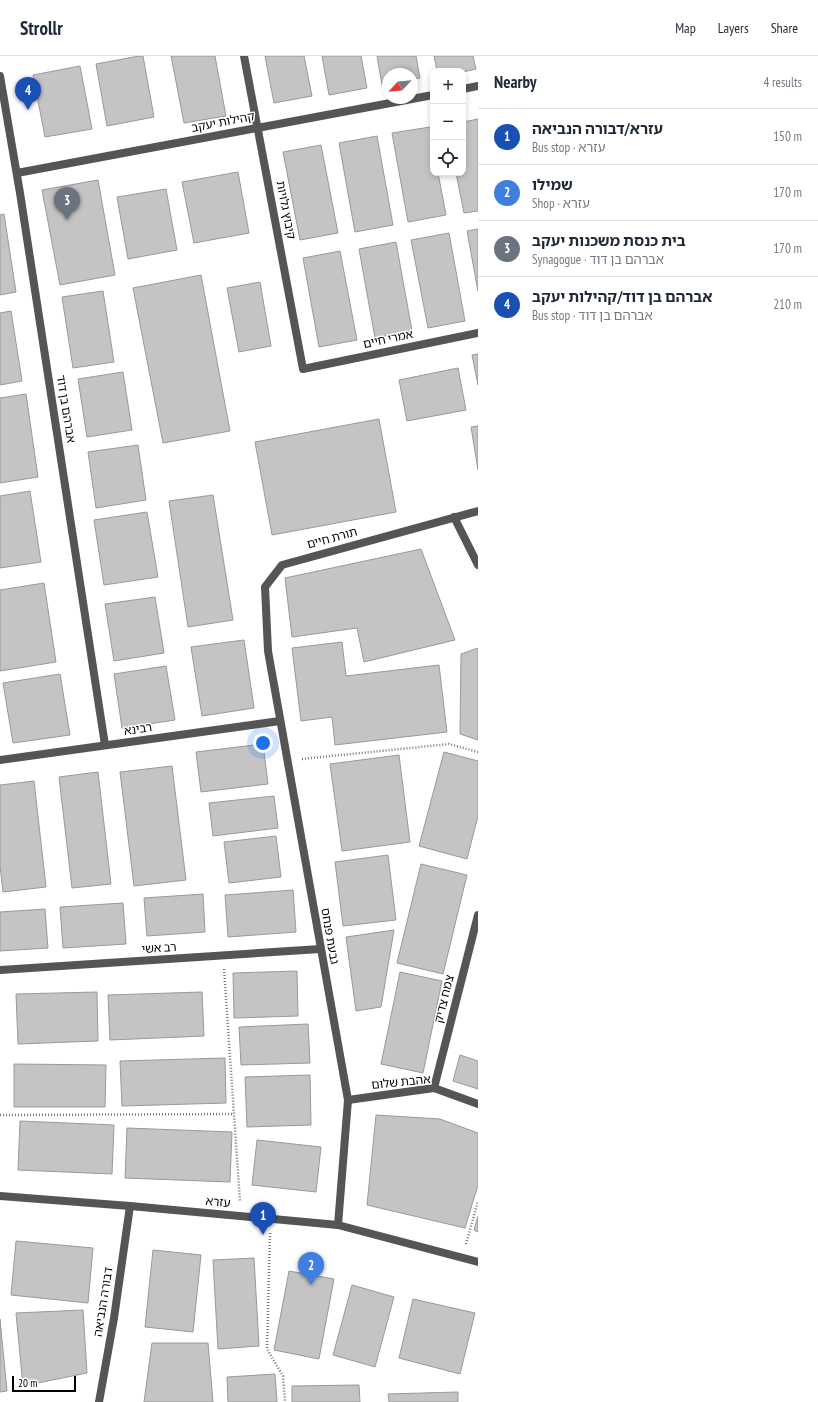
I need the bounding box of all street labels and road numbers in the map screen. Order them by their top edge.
street label: קהילות יעקב [190,108,256,135]
street label: קיבוץ גלויות [273,179,300,241]
street label: אמרי חיים [362,326,415,351]
street label: אברהם בן דוד [54,374,79,444]
street label: תורת חיים [305,524,359,551]
street label: רבינא [123,719,153,738]
street label: גבעת פנחס [318,907,343,966]
street label: רב אשי [141,939,177,956]
street label: צמח צדיק [430,973,457,1025]
street label: אהבת שלום [371,1071,432,1092]
street label: עזרא [205,1193,231,1210]
street label: דבורה הנביאה [90,1266,115,1338]

